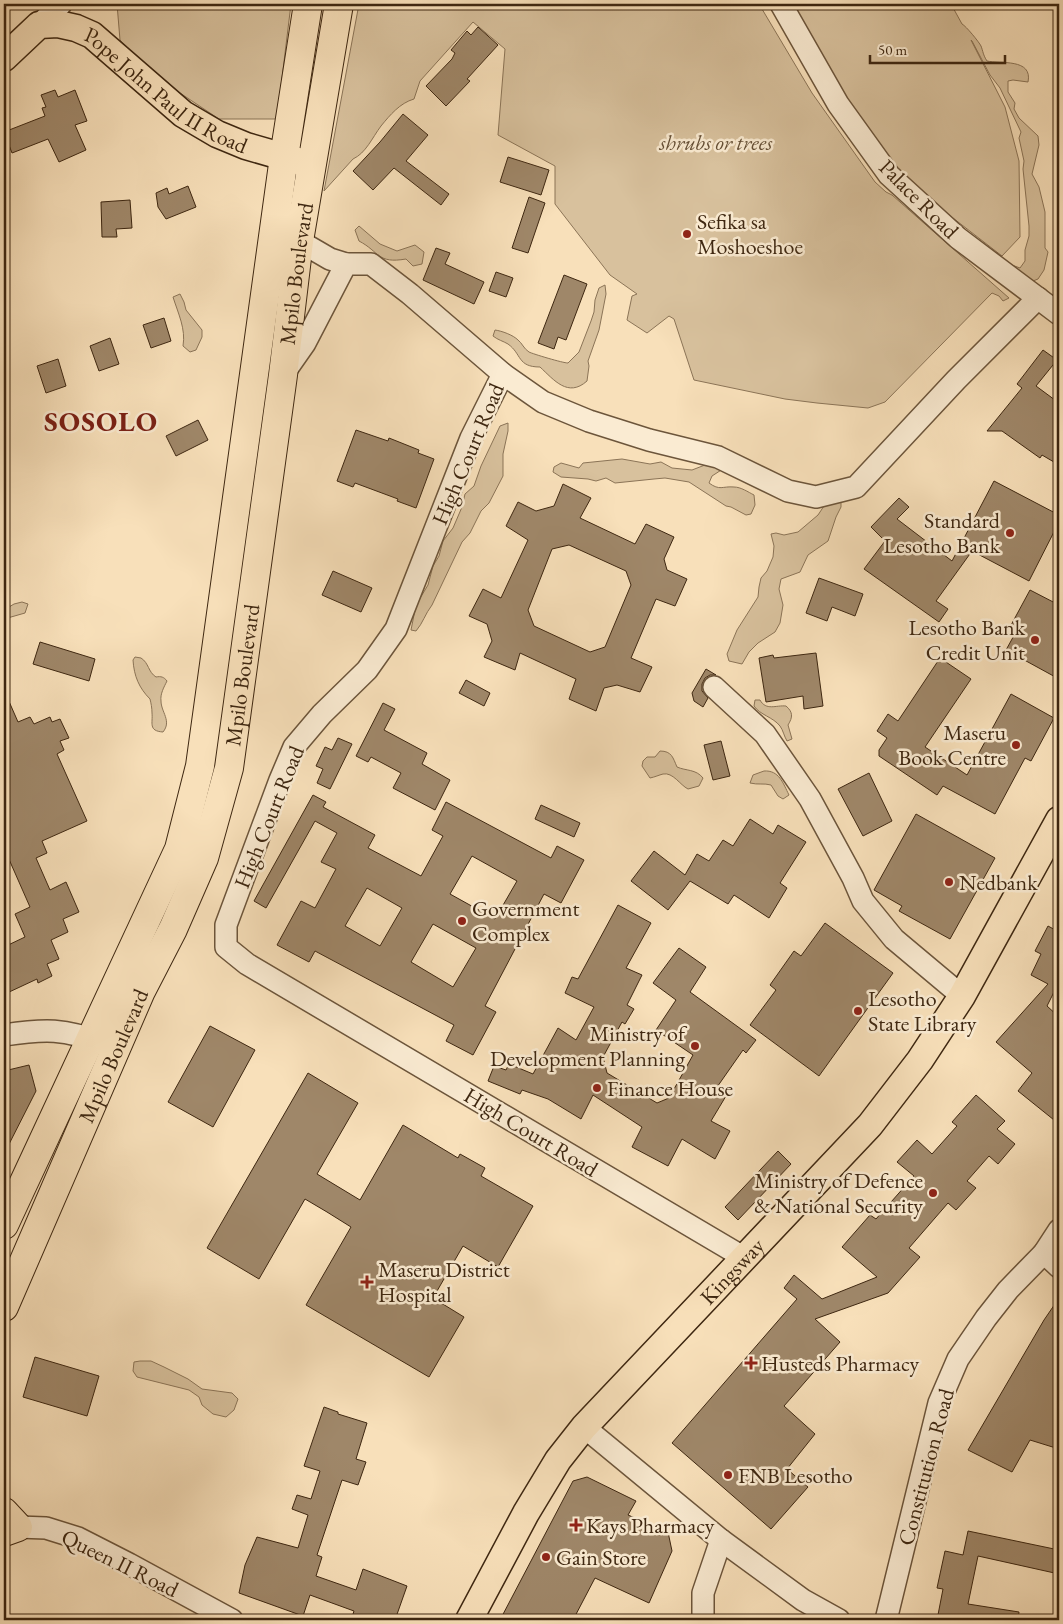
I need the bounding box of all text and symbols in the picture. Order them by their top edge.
street label: Pope John Paul II Road [81,19,253,160]
scale bar [870,32,1006,64]
text: 50 m [878,40,907,59]
park label: shrubs or trees [659,128,773,157]
street label: Palace Road [873,153,966,246]
street label: Mpilo Boulevard [272,199,320,346]
place label: Sefika sa Moshoeshoe [697,207,804,261]
marker: Sefika sa Moshoeshoe [681,228,693,240]
street label: High Court Road [425,378,511,529]
district label: SOSOLO [44,403,158,439]
place label: Standard Lesotho Bank [883,506,1001,560]
marker: Standard Lesotho Bank [1004,527,1016,539]
street label: Mpilo Boulevard [218,601,266,748]
place label: Lesotho Bank Credit Unit [908,613,1026,667]
marker: Lesotho Bank Credit Unit [1029,634,1041,646]
place label: Maseru Book Centre [898,718,1006,772]
marker: Maseru Book Centre [1010,739,1022,751]
street label: High Court Road [227,741,311,893]
place label: Nedbank [959,868,1038,897]
marker: Nedbank [943,876,955,888]
place label: Government Complex [472,894,580,948]
marker: Government Complex [456,915,468,927]
street label: Mpilo Boulevard [71,983,155,1127]
place label: Lesotho State Library [868,984,977,1038]
marker: Lesotho State Library [852,1005,864,1017]
place label: Ministry of Development Planning [490,1019,688,1073]
marker: Ministry of Development Planning [689,1040,701,1052]
place label: Finance House [607,1074,734,1103]
street label: High Court Road [459,1081,604,1184]
marker: Finance House [591,1082,603,1094]
place label: Ministry of Defence & National Security [754,1166,923,1220]
marker: Ministry of Defence & National Security [927,1187,939,1199]
street label: Kingsway [693,1231,771,1311]
place label: Maseru District Hospital [378,1255,510,1309]
marker: Maseru District Hospital [360,1275,374,1289]
place label: Husteds Pharmacy [761,1349,919,1378]
marker: Husteds Pharmacy [745,1357,757,1369]
street label: Constitution Road [891,1385,961,1549]
place label: FNB Lesotho [738,1461,853,1490]
marker: FNB Lesotho [722,1469,734,1481]
place label: Kays Pharmacy [586,1511,715,1540]
marker: Kays Pharmacy [570,1519,582,1531]
street label: Queen II Road [57,1522,184,1604]
place label: Gain Store [556,1543,647,1572]
marker: Gain Store [540,1551,552,1563]

